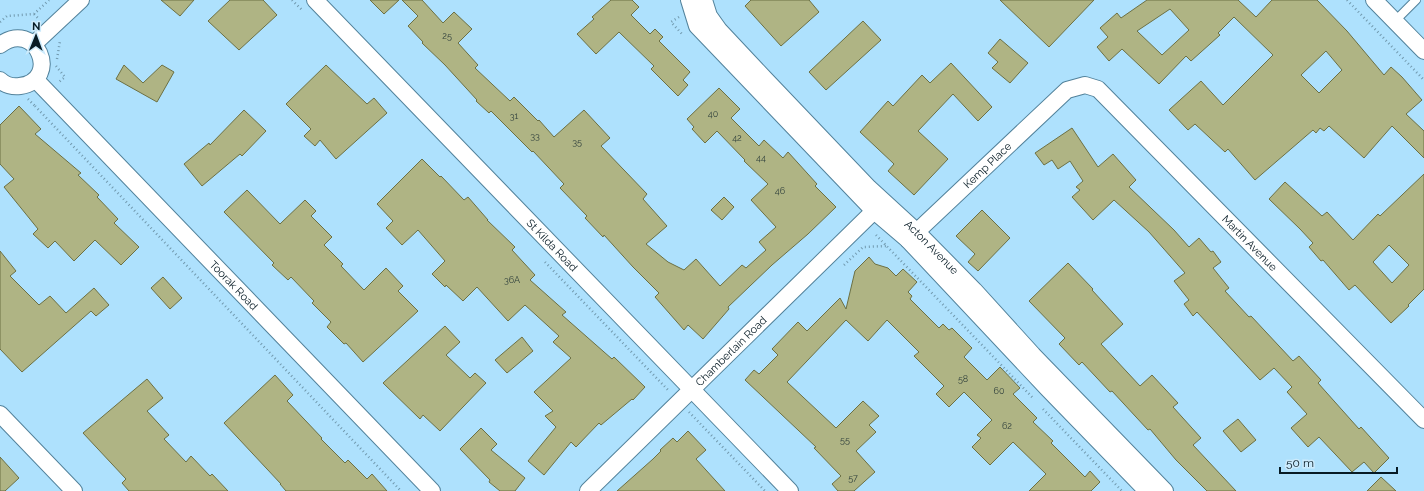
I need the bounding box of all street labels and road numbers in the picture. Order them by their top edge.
street label: Kemp Place [961,139,1015,191]
street label: Martin Avenue [1219,213,1280,274]
street label: St Kilda Road [524,217,580,274]
street label: Acton Avenue [902,218,961,278]
street label: Toorak Road [207,258,260,313]
street label: Chamberlain Road [693,314,770,389]

